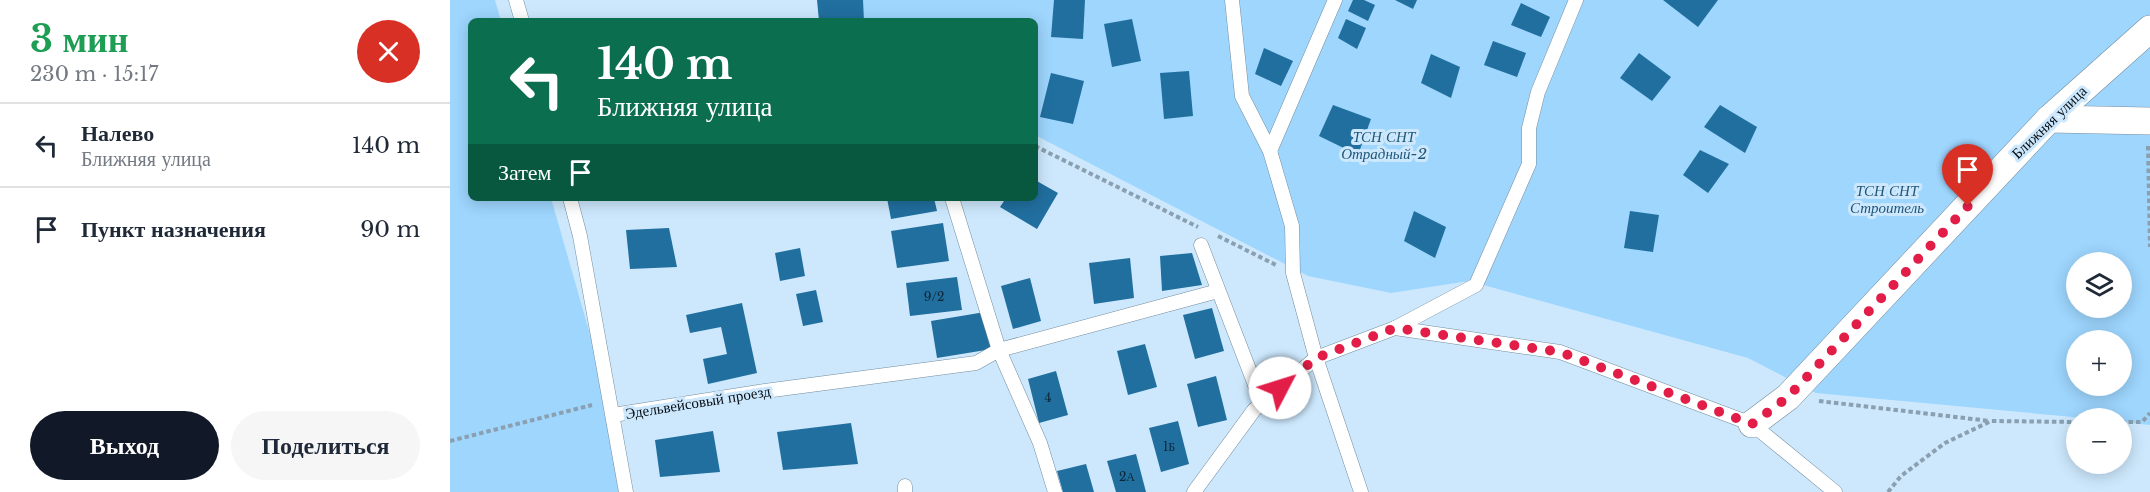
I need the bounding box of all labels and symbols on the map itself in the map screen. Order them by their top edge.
street label: Ближняя улица [2007,81,2091,163]
park label: ТСН СНТ Отрадный-2 [1341,127,1427,163]
pin [1942,144,1993,206]
park label: ТСН СНТ Строитель [1850,181,1924,217]
house number: 9/2 [924,289,944,304]
position arrow [1248,356,1312,420]
street label: Эдельвейсовый проезд [624,381,772,423]
house number: 4 [1044,390,1052,405]
house number: 1Б [1163,439,1175,454]
house number: 2А [1119,469,1135,484]

